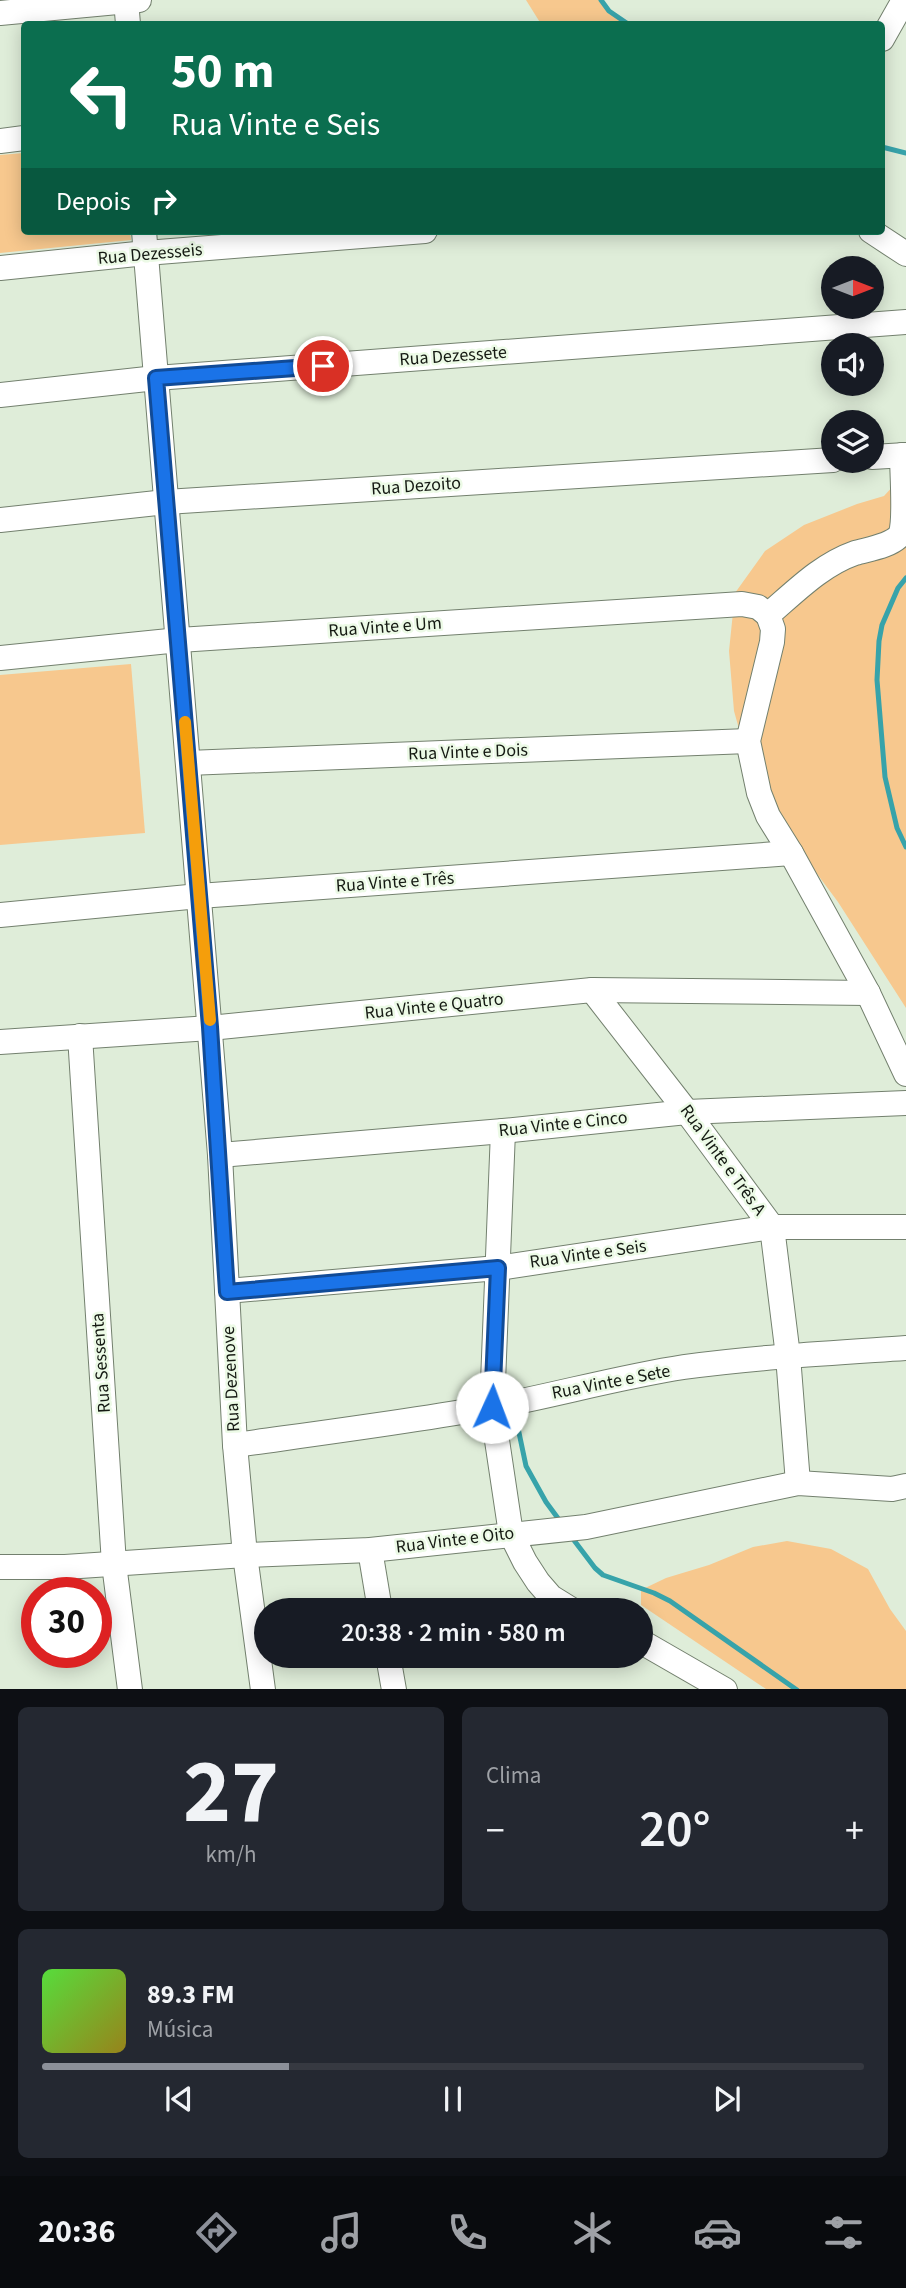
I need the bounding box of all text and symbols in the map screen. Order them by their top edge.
text: 50 m [171,37,275,107]
icon: left [56,49,147,140]
text: Rua Vinte e Seis [171,102,380,148]
icon: right [145,182,183,220]
text: Depois [56,183,131,220]
street label: Rua Dezesseis [97,237,203,271]
north arrow [821,256,884,318]
map controls [821,256,884,473]
button: sound [821,333,884,396]
pin [293,336,353,396]
street label: Rua Dezessete [398,340,508,372]
icon: arrive [304,347,342,385]
button: layers [821,410,884,473]
street label: Rua Dezoito [370,470,462,502]
street label: Rua Vinte e Um [327,611,443,643]
street label: Rua Vinte e Dois [408,737,528,767]
street label: Rua Vinte e Três [335,865,455,899]
street label: Rua Vinte e Quatro [363,986,505,1026]
street label: Rua Vinte e Três A [674,1099,772,1221]
street label: Rua Vinte e Cinco [497,1105,629,1143]
street label: Rua Vinte e Seis [528,1233,648,1275]
street label: Rua Sessenta [85,1312,117,1414]
street label: Rua Dezenove [216,1325,246,1433]
street label: Rua Vinte e Sete [550,1358,672,1406]
position arrow [455,1370,529,1444]
street label: Rua Vinte e Oito [394,1520,516,1560]
speed limit sign: 30 [21,1577,112,1668]
text: 20:38 · 2 min · 580 m [341,1614,566,1651]
text: 27 [183,1728,279,1857]
text: Clima [486,1759,541,1792]
text: 20° [639,1793,711,1867]
text: − [486,1804,505,1858]
text: + [845,1804,864,1858]
text: km/h [205,1838,257,1871]
text: 89.3 FM [147,1976,235,2013]
text: Música [147,2013,213,2046]
icon: previous [160,2080,198,2118]
icon: pause [434,2080,472,2118]
icon: next [708,2080,746,2118]
icon: directions [192,2208,241,2257]
icon: music [317,2208,366,2257]
icon: phone [443,2208,492,2257]
icon: climate [568,2208,617,2257]
icon: car [693,2208,742,2257]
icon: filters [819,2208,868,2257]
text: 20:36 [38,2209,115,2255]

